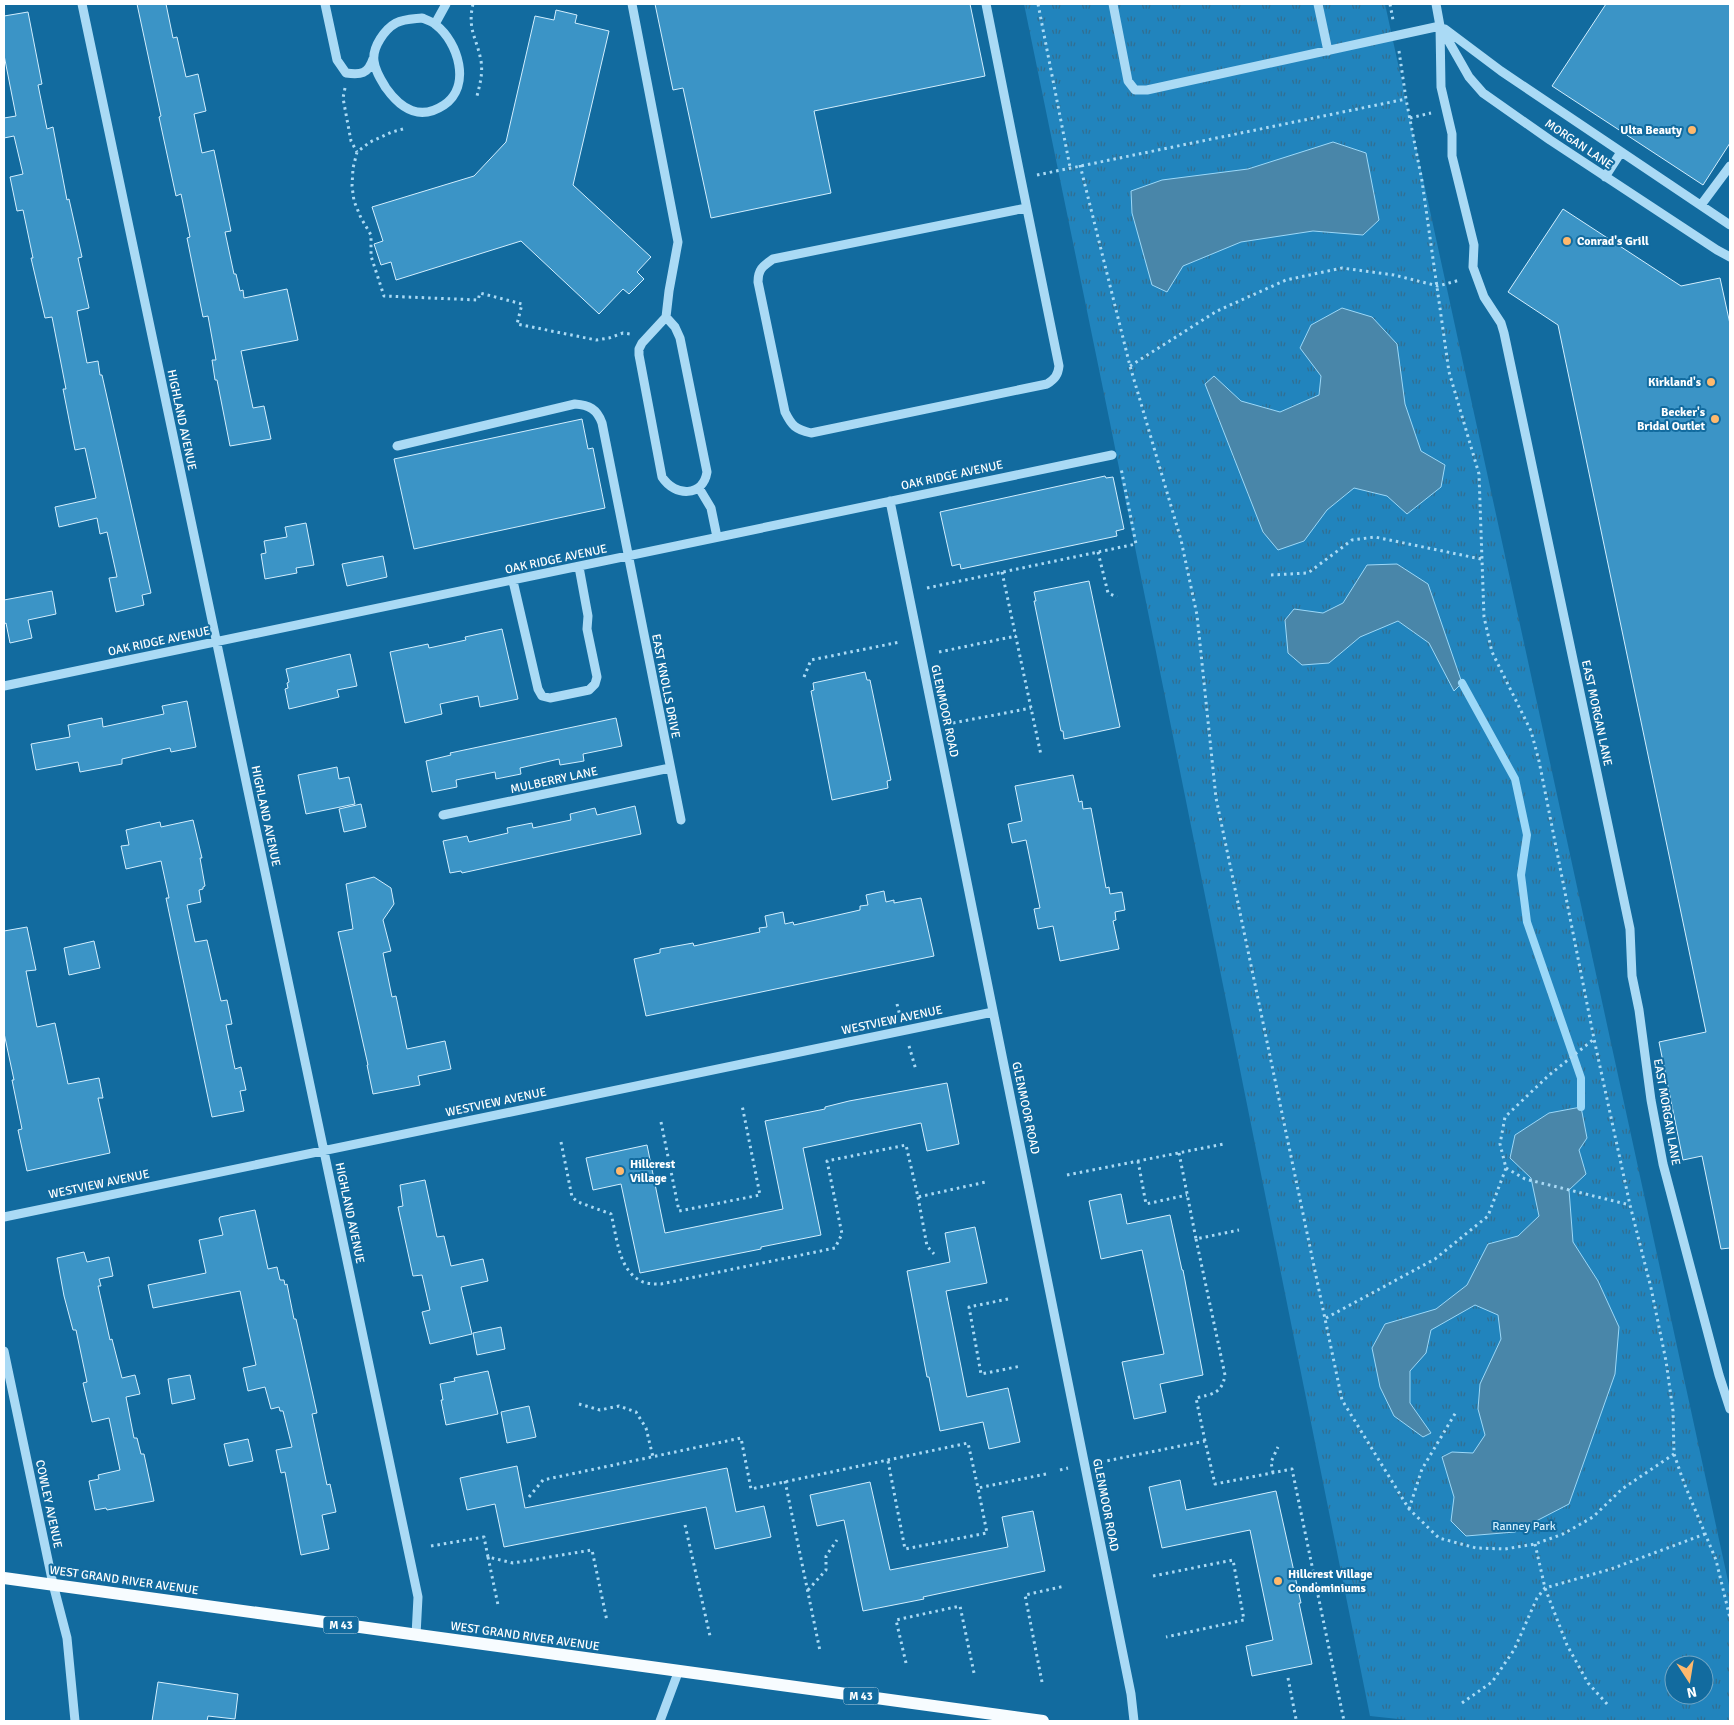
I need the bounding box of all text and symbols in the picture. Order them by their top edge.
street label: MORGAN LANE [1542,116,1616,173]
place label: Ulta Beauty [1620,123,1682,138]
marker: Ulta Beauty [1686,124,1698,136]
place label: Conrad's Grill [1577,234,1649,249]
marker: Conrad's Grill [1561,235,1573,247]
street label: HIGHLAND AVENUE [163,368,200,472]
place label: Kirkland's [1648,375,1702,390]
marker: Kirkland's [1705,376,1717,388]
place label: Becker's Bridal Outlet [1637,405,1706,434]
marker: Becker's Bridal Outlet [1709,413,1721,425]
street label: OAK RIDGE AVENUE [900,457,1005,494]
street label: OAK RIDGE AVENUE [504,541,609,578]
street label: OAK RIDGE AVENUE [107,623,212,660]
street label: EAST KNOLLS DRIVE [648,633,683,740]
street label: EAST MORGAN LANE [1578,659,1615,768]
street label: GLENMOOR ROAD [927,664,962,759]
street label: HIGHLAND AVENUE [247,764,284,868]
street label: MULBERRY LANE [509,764,599,797]
street label: WESTVIEW AVENUE [840,1002,944,1039]
street label: EAST MORGAN LANE [1650,1058,1683,1167]
street label: GLENMOOR ROAD [1008,1061,1043,1156]
street label: WESTVIEW AVENUE [444,1084,548,1121]
place label: Hillcrest Village [630,1157,676,1186]
street label: HIGHLAND AVENUE [331,1161,368,1265]
marker: Hillcrest Village [614,1165,626,1177]
street label: WESTVIEW AVENUE [47,1166,151,1203]
street label: COWLEY AVENUE [32,1458,65,1550]
street label: GLENMOOR ROAD [1089,1458,1122,1553]
park label: Ranney Park [1492,1519,1556,1534]
street label: WEST GRAND RIVER AVENUE [48,1563,200,1598]
place label: Hillcrest Village Condominiums [1288,1567,1373,1596]
marker: Hillcrest Village Condominiums [1272,1575,1284,1587]
road number: M 43 [324,1616,358,1634]
street label: WEST GRAND RIVER AVENUE [449,1619,601,1654]
north arrow [1664,1655,1714,1705]
text: N [1685,1683,1698,1702]
road number: M 43 [844,1688,878,1704]

